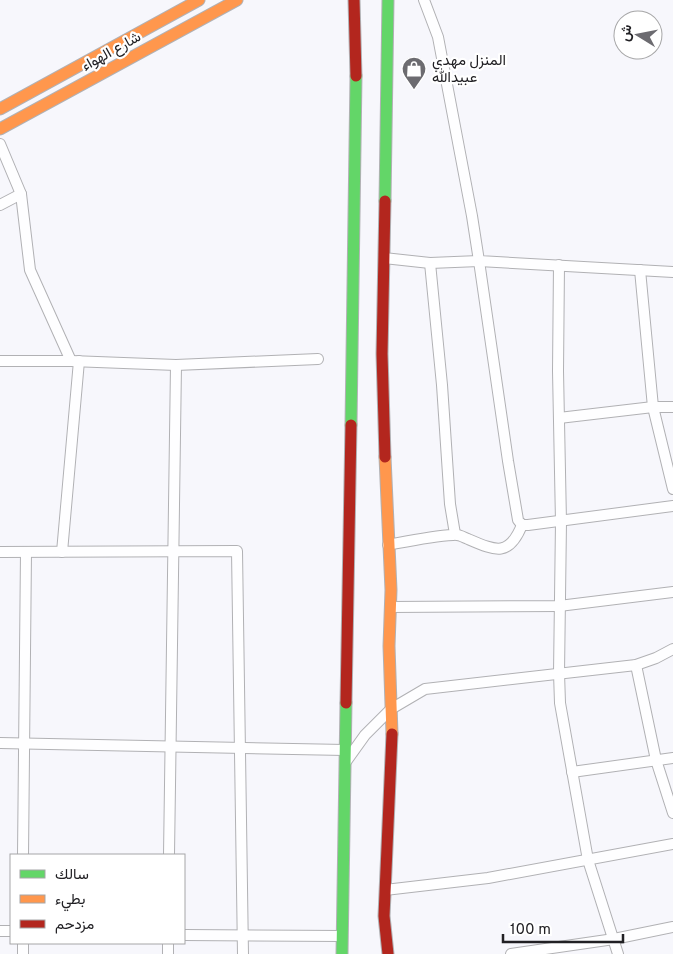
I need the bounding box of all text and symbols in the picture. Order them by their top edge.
north arrow [613,10,663,60]
text: ش [617,23,637,43]
street label: شارع الهواء [79,28,145,76]
place label: المنزل مهدي عبيدالله [432,52,506,88]
shop icon: المنزل مهدي عبيدالله [401,56,427,90]
legend [10,854,185,944]
text: سالك [55,866,89,885]
text: بطيء [55,891,85,912]
scale bar [503,912,623,944]
text: مزدحم [55,916,94,935]
text: 100 m [510,921,551,940]

